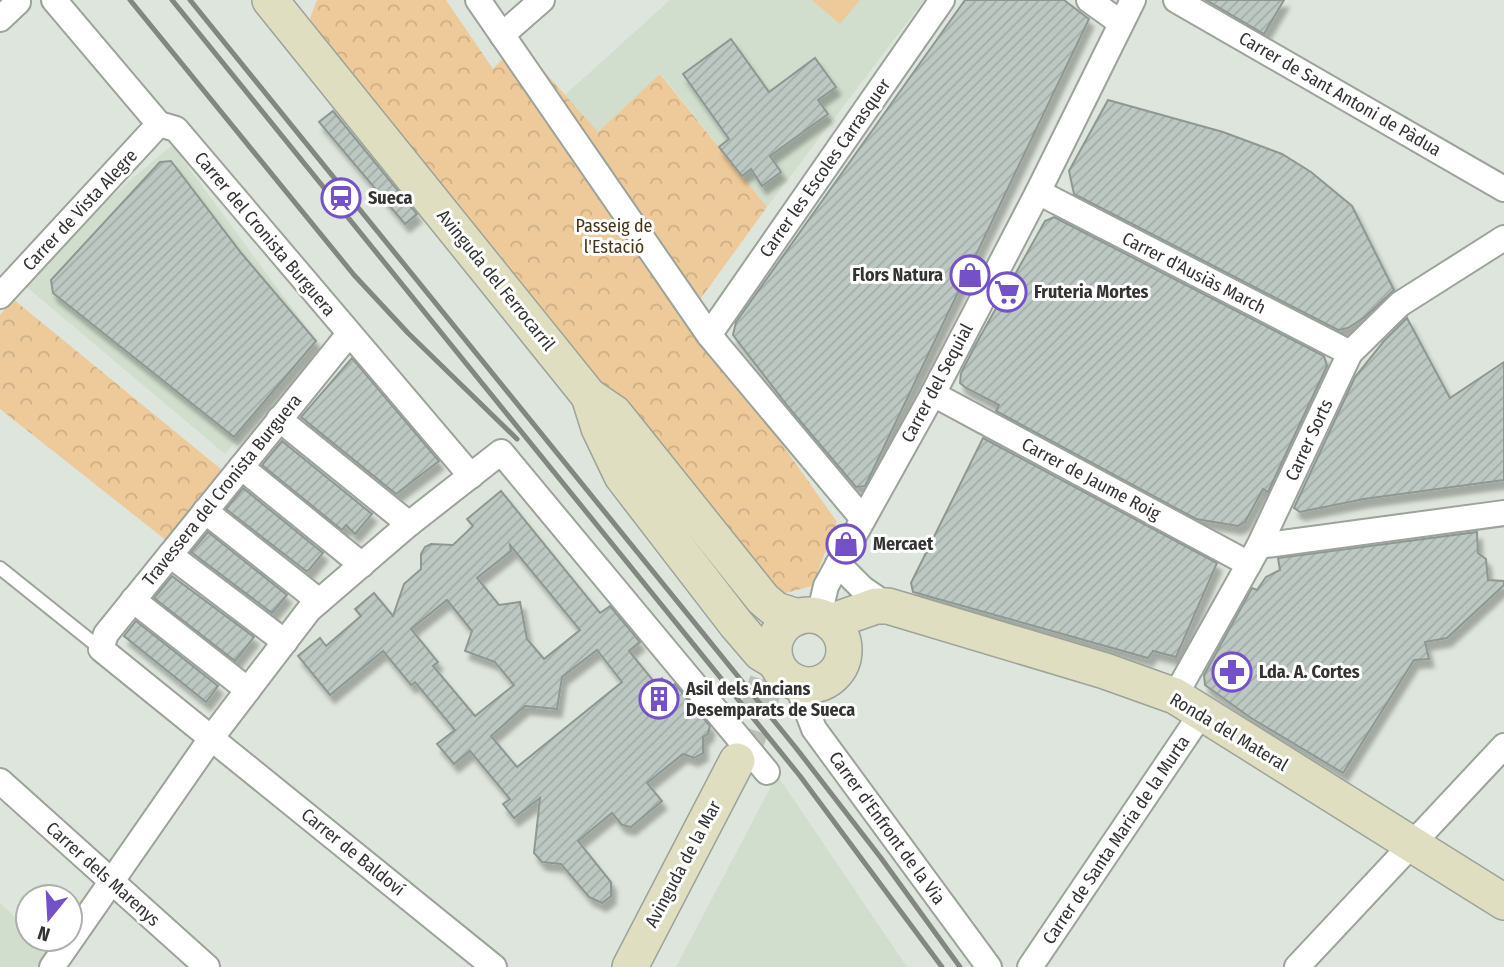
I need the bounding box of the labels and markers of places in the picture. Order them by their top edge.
station icon: Sueca [320,177,362,219]
place label: Sueca [368,187,412,209]
shop icon: Flors Natura [949,254,991,296]
place label: Flors Natura [852,264,943,286]
supermarket icon: Fruteria Mortes [986,271,1028,313]
place label: Fruteria Mortes [1034,281,1149,303]
shop icon: Mercaet [825,523,867,565]
place label: Mercaet [873,533,934,555]
pharmacy icon: Lda. A. Cortes [1211,651,1253,693]
place label: Lda. A. Cortes [1259,661,1360,683]
building icon: Asil dels Ancians Desemparats de Sueca [638,678,680,720]
place label: Asil dels Ancians Desemparats de Sueca [685,678,855,721]

